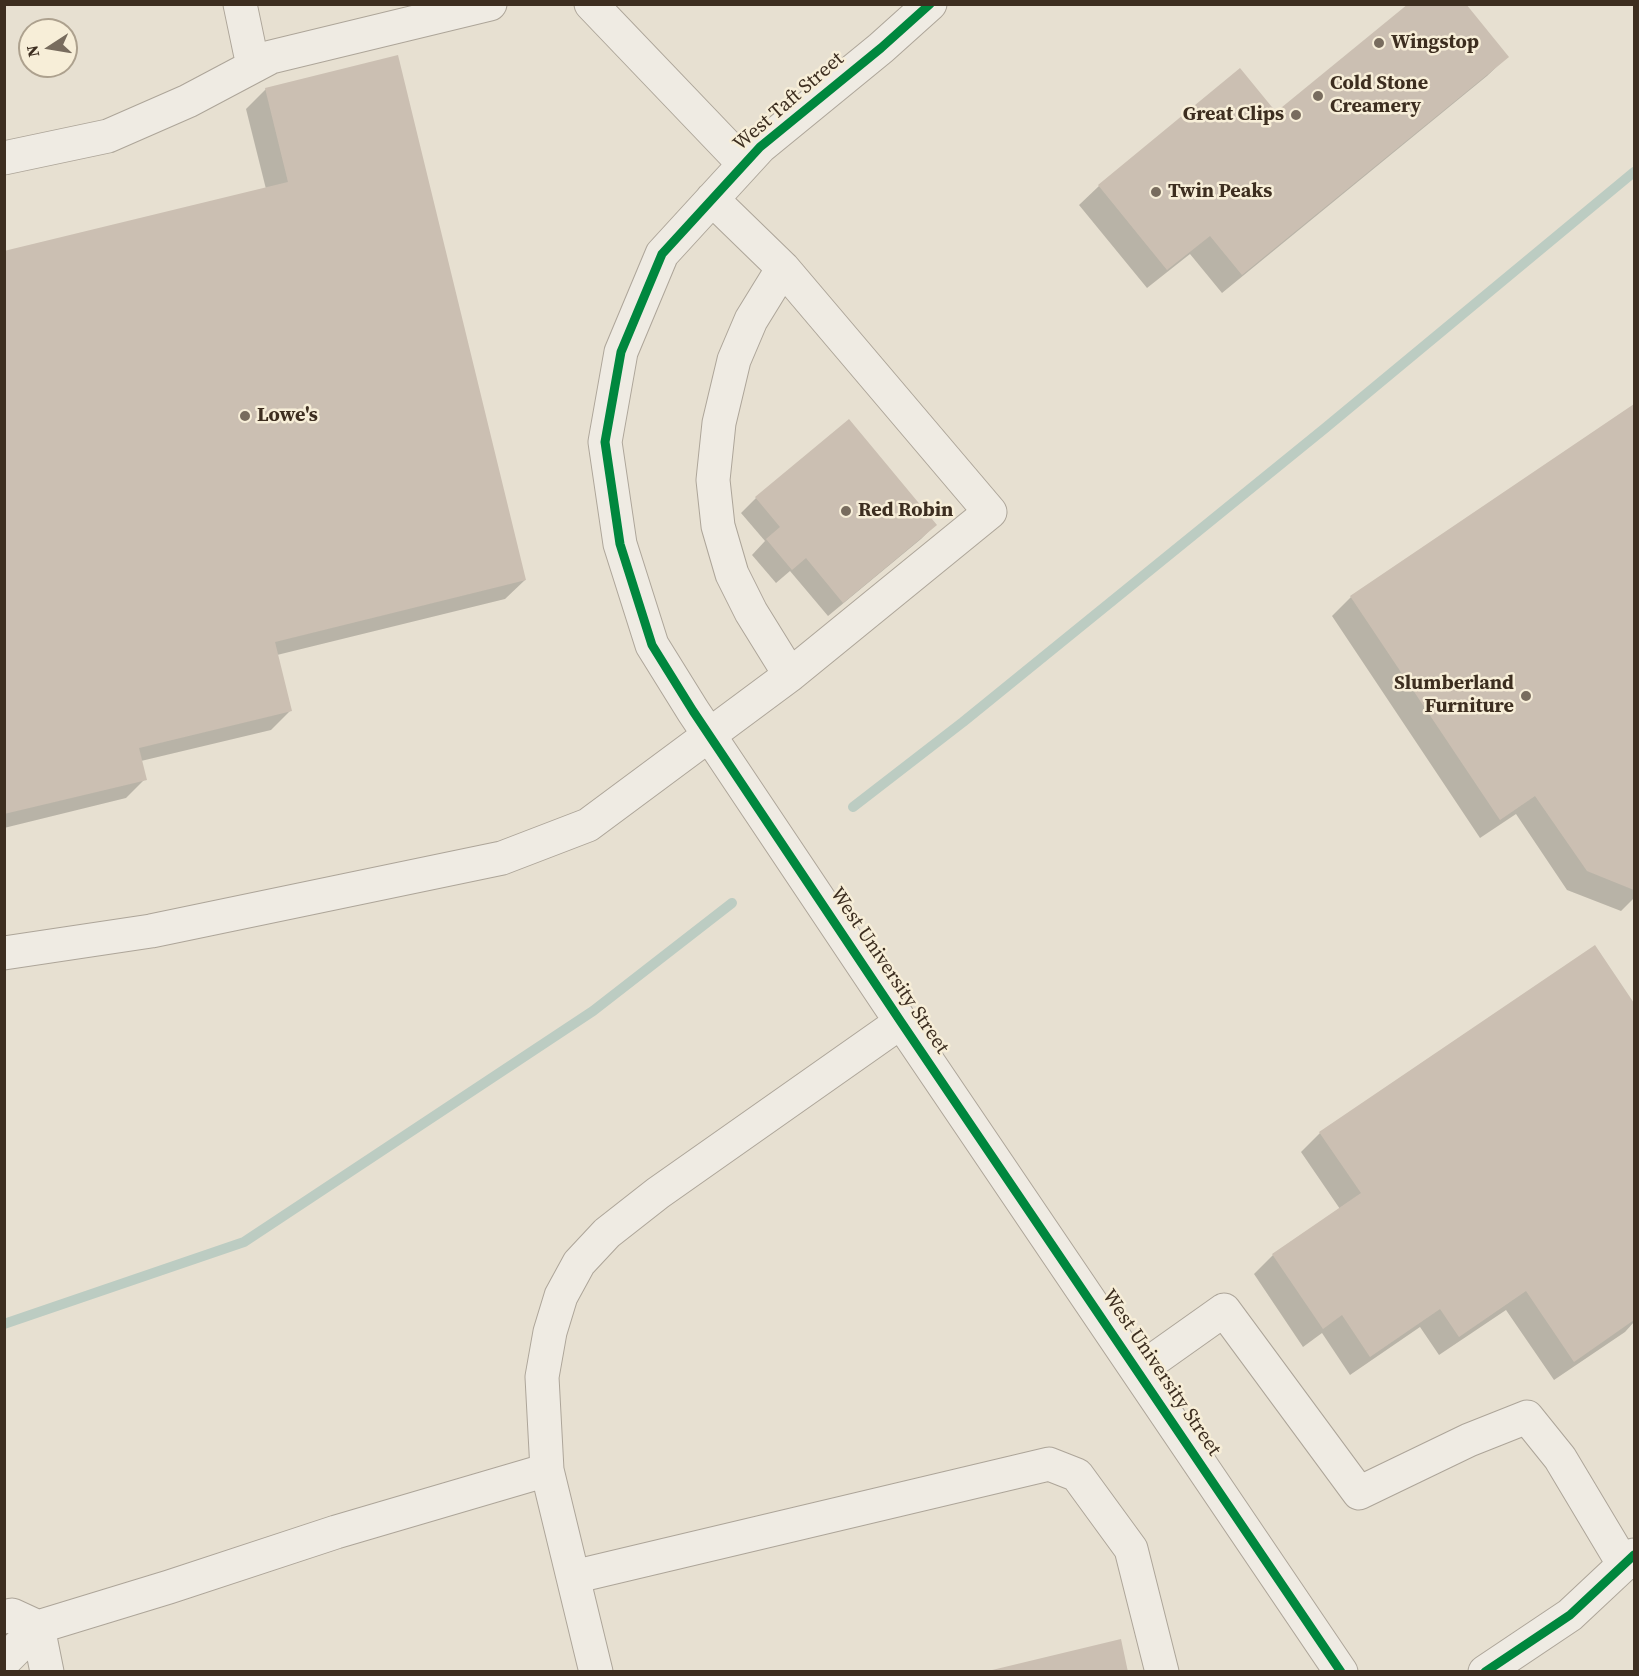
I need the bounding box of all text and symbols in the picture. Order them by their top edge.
north arrow [18,18,78,78]
place label: Wingstop [1391,31,1479,55]
marker: Wingstop [1372,36,1386,50]
text: N [20,43,44,59]
street label: West Taft Street [729,47,849,157]
place label: Cold Stone Creamery [1330,72,1428,119]
marker: Cold Stone Creamery [1311,89,1325,103]
place label: Great Clips [1183,103,1284,127]
marker: Great Clips [1289,108,1303,122]
place label: Twin Peaks [1168,180,1272,204]
marker: Twin Peaks [1149,185,1163,199]
place label: Lowe's [257,404,318,428]
marker: Lowe's [238,409,252,423]
place label: Red Robin [858,499,953,523]
marker: Red Robin [839,504,853,518]
place label: Slumberland Furniture [1394,672,1514,719]
marker: Slumberland Furniture [1519,689,1533,703]
street label: West University Street [824,883,954,1059]
street label: West University Street [1096,1285,1226,1461]

